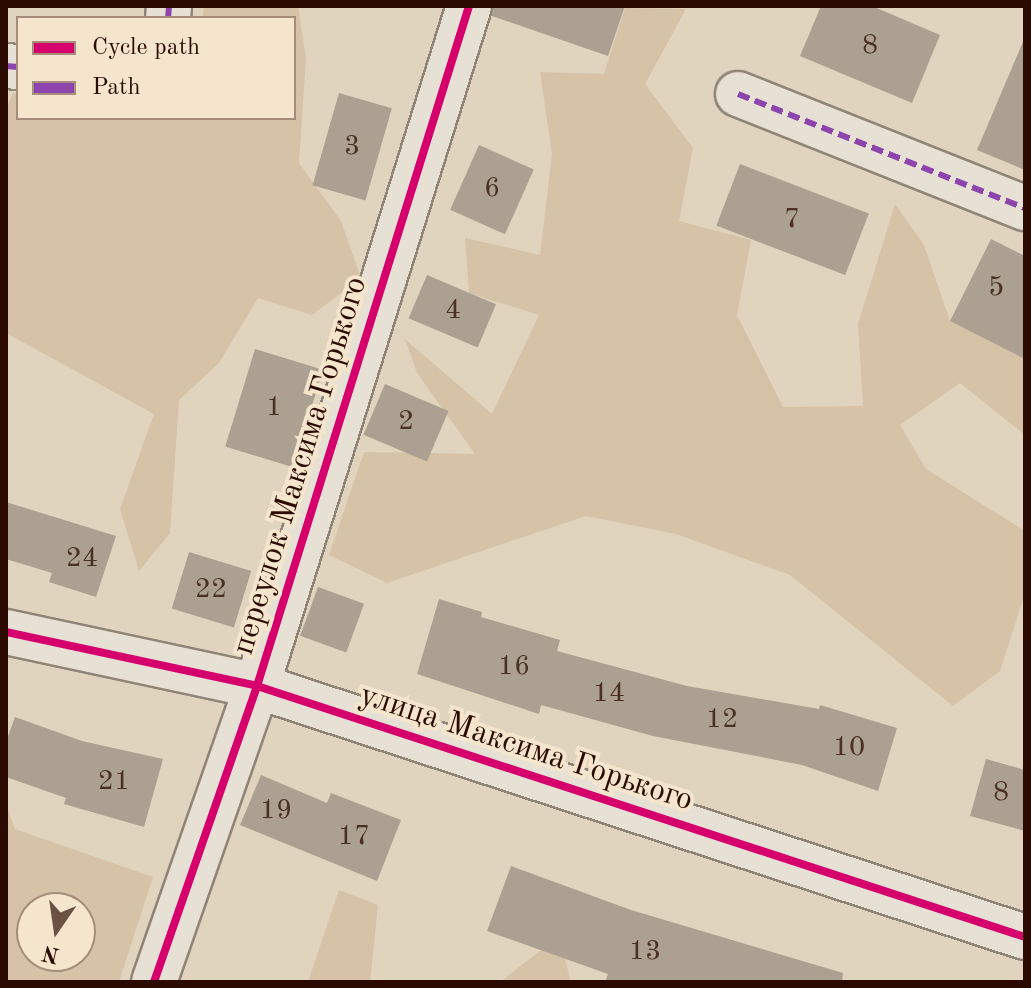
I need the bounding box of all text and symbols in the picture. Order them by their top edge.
legend [16,16,296,120]
house number: 8 [862,29,878,63]
text: Cycle path [92,36,200,60]
text: Path [92,76,141,100]
house number: 3 [344,130,360,164]
house number: 6 [484,172,500,206]
house number: 7 [784,203,800,237]
house number: 5 [988,271,1004,305]
street label: переулок Максима Горького [225,272,377,660]
house number: 4 [445,294,461,328]
house number: 1 [266,391,282,425]
house number: 2 [398,405,414,439]
house number: 24 [66,542,98,576]
house number: 22 [195,573,227,607]
house number: 16 [498,650,530,684]
street label: улица Максима Горького [355,677,697,821]
house number: 14 [593,677,625,711]
house number: 12 [706,703,738,737]
house number: 10 [833,731,865,765]
house number: 21 [98,765,130,799]
house number: 8 [993,776,1009,810]
house number: 19 [260,794,292,828]
house number: 17 [338,820,370,854]
north arrow [16,892,96,972]
house number: 13 [629,935,661,969]
text: N [40,941,62,966]

